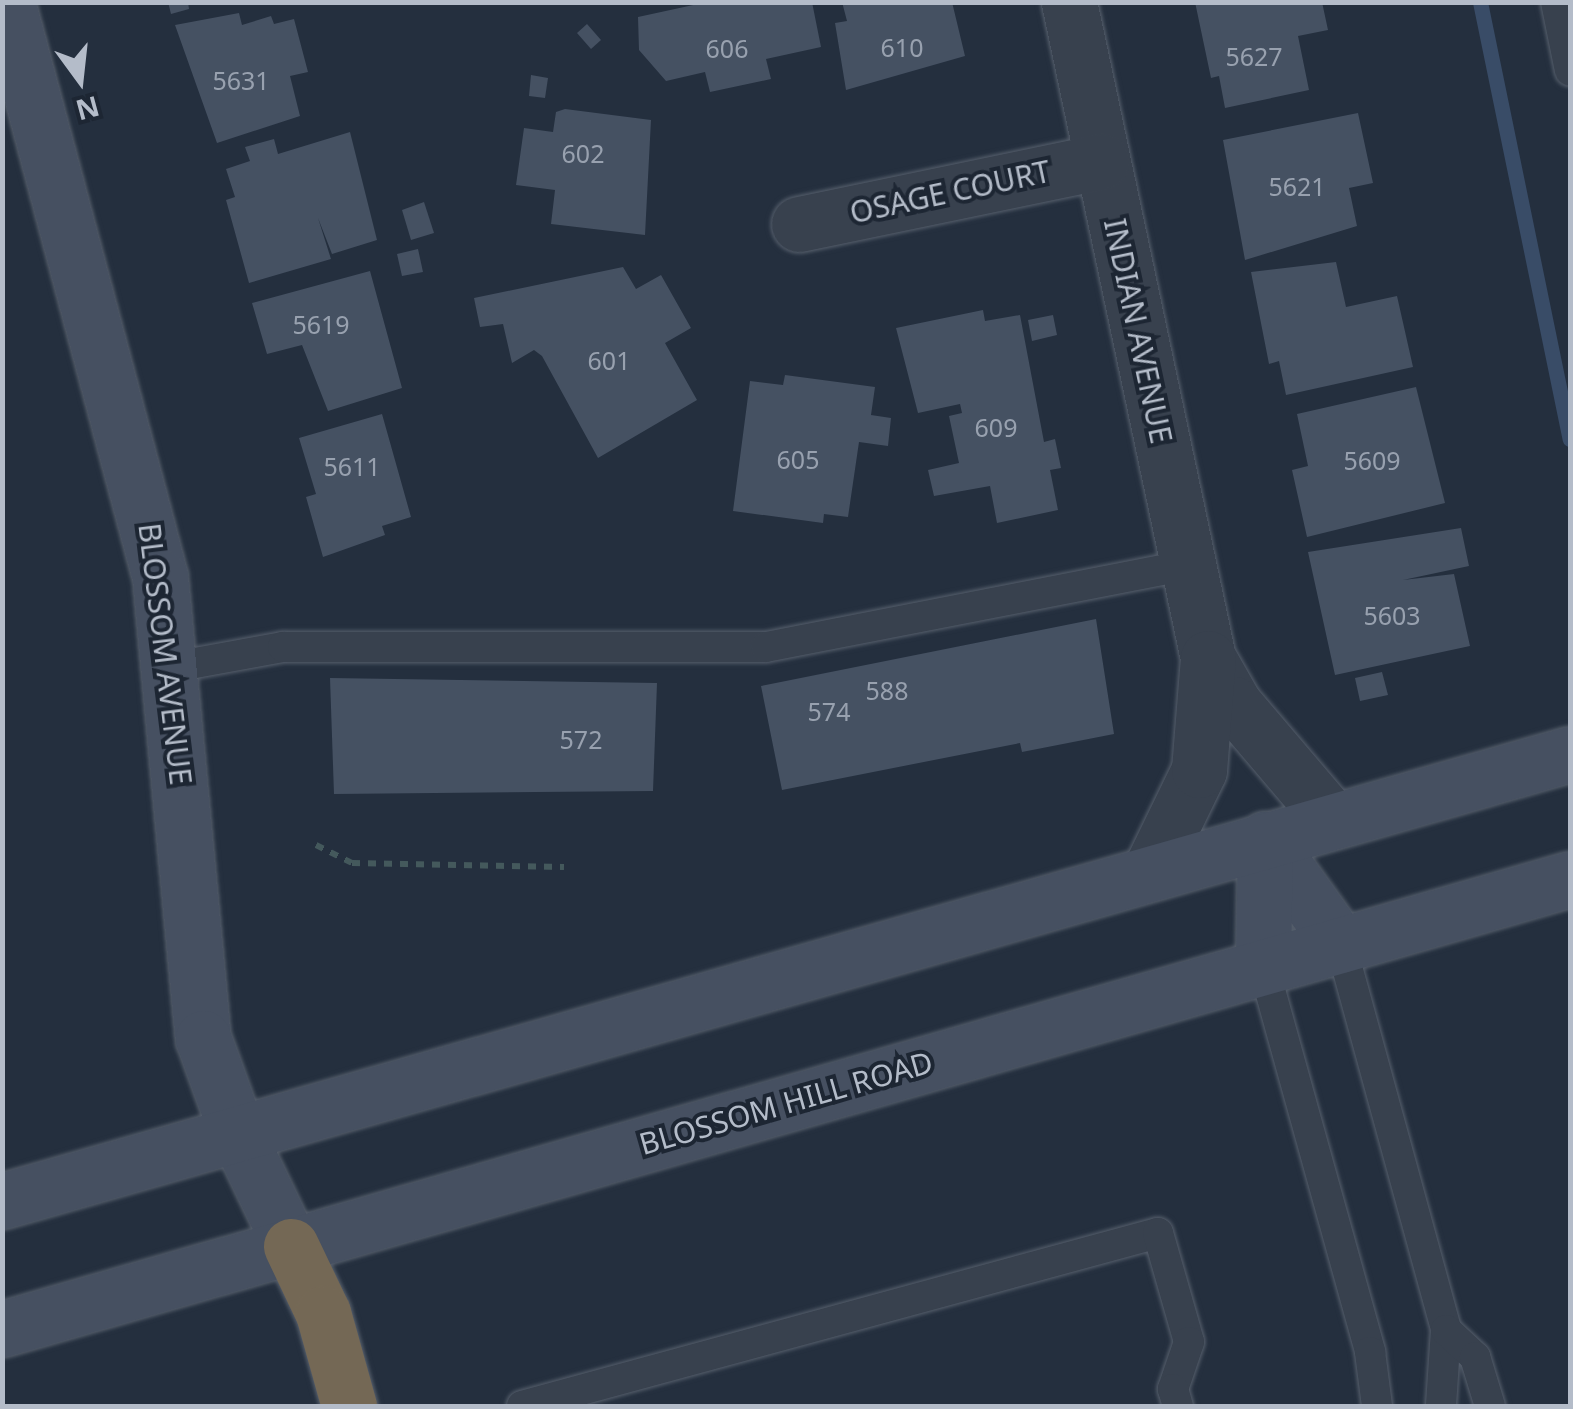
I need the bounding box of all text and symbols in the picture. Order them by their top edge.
north arrow [30,30,130,130]
house number: 610 [881,32,923,62]
house number: 606 [706,33,748,63]
house number: 5627 [1225,41,1283,71]
house number: 5631 [212,65,270,95]
text: N [72,88,104,130]
house number: 602 [562,138,604,168]
street label: OSAGE COURT [847,153,1053,231]
house number: 5621 [1268,171,1326,201]
street label: INDIAN AVENUE [1097,215,1179,447]
house number: 5619 [292,309,350,339]
house number: 601 [588,345,630,375]
house number: 609 [975,412,1017,442]
house number: 605 [777,444,819,474]
house number: 5609 [1343,445,1401,475]
house number: 5611 [323,451,381,481]
street label: BLOSSOM AVENUE [131,521,199,787]
house number: 5603 [1363,600,1421,630]
house number: 588 [866,675,908,705]
house number: 574 [808,696,850,726]
house number: 572 [560,724,602,754]
street label: BLOSSOM HILL ROAD [635,1044,937,1162]

